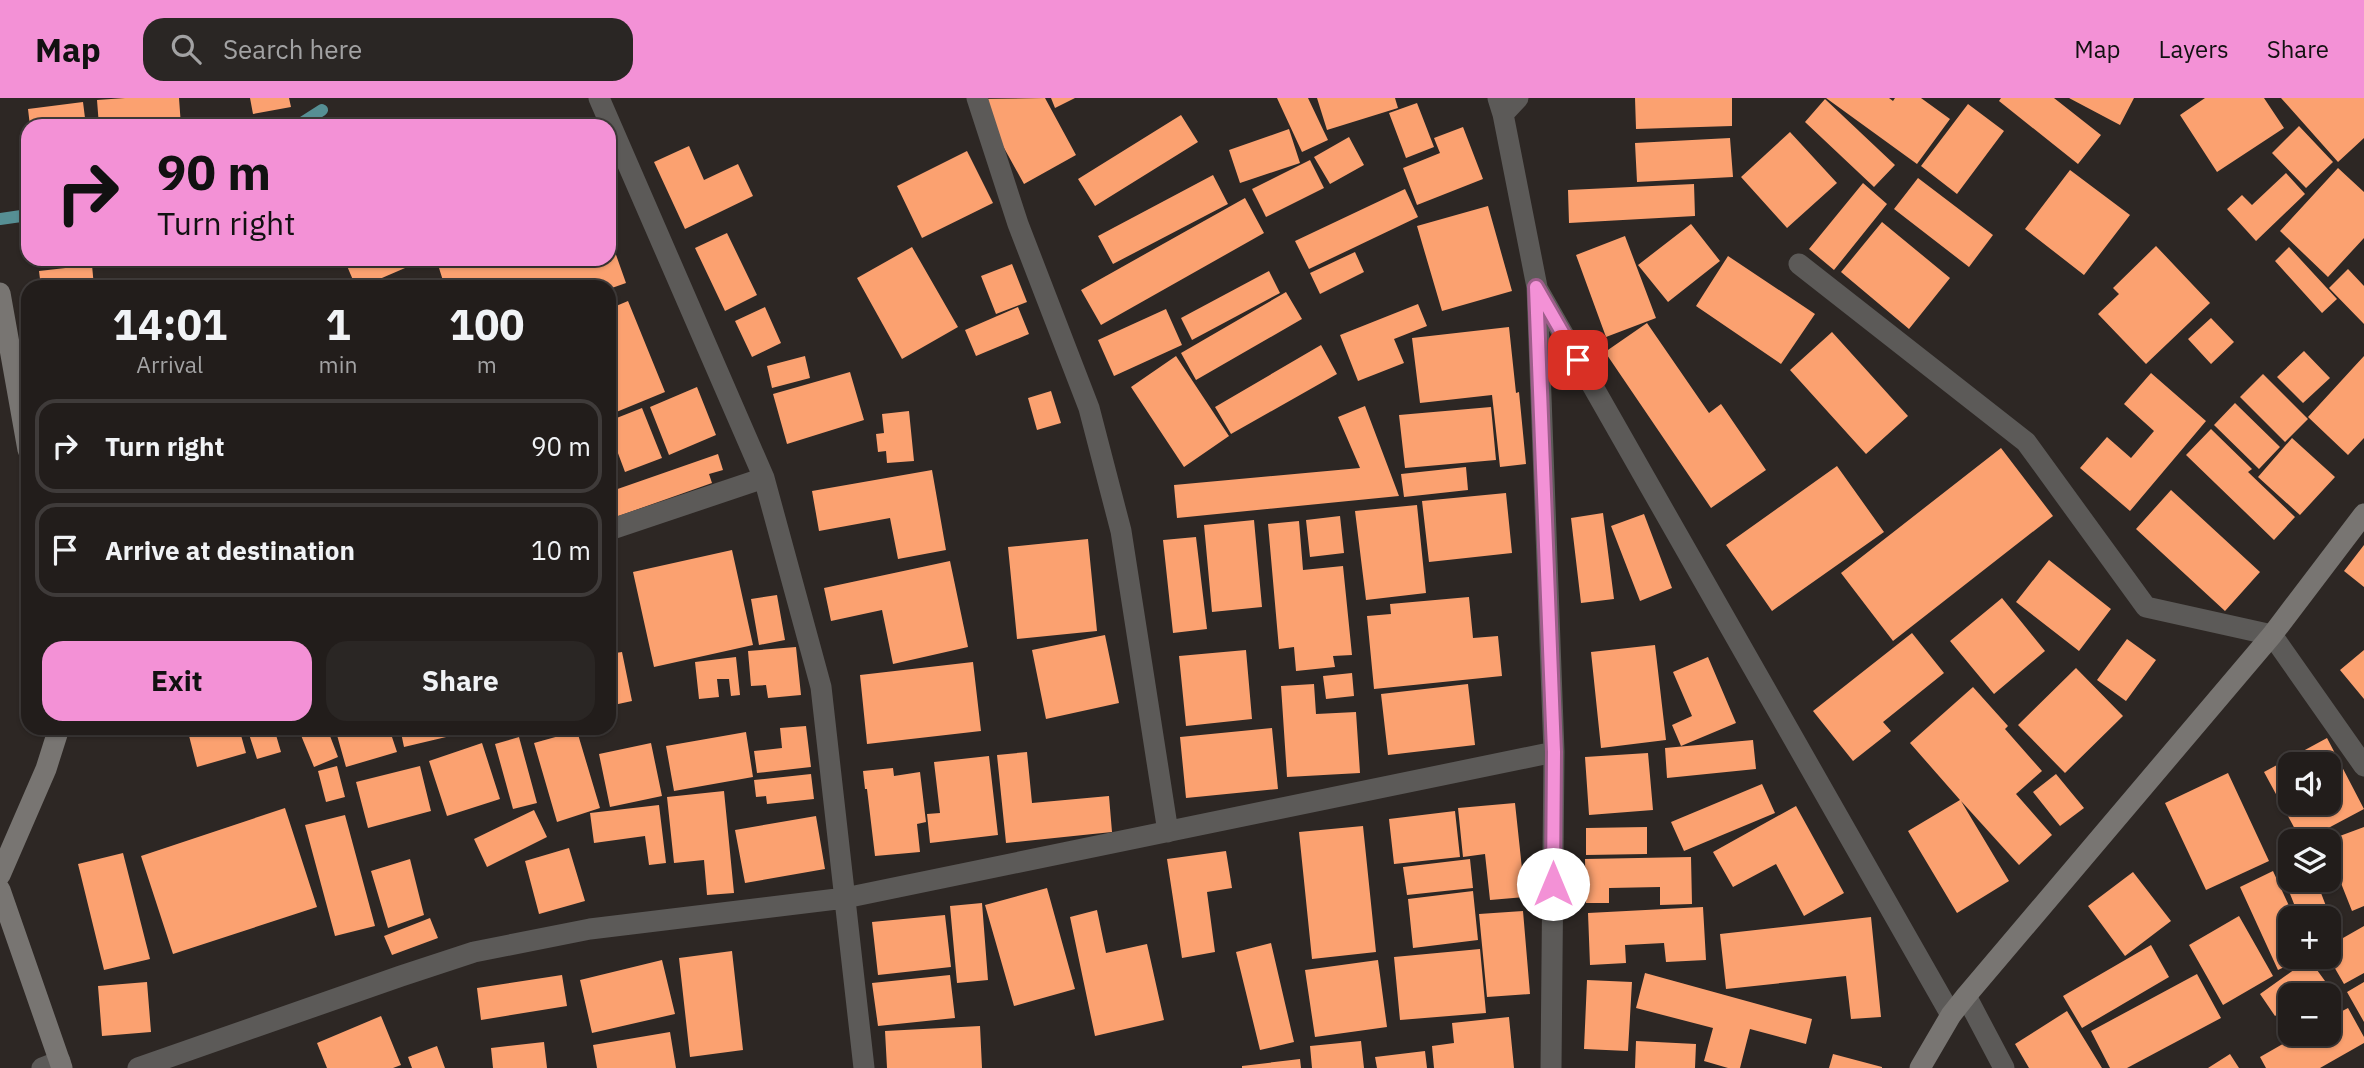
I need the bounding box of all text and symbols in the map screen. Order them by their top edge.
search box [143,18,633,81]
text: Map [35,28,101,71]
icon: search [167,30,205,68]
text: Search here [223,32,362,66]
text: Map [2074,33,2121,65]
text: Layers [2159,33,2229,65]
text: Share [2267,33,2329,65]
text: 90 m [157,140,271,203]
icon: right [42,147,133,238]
text: Turn right [157,202,295,244]
text: 14:01 [112,297,227,352]
text: 1 [325,297,351,352]
text: 100 [449,297,525,352]
pin [1548,330,1608,390]
icon: arrive [1559,341,1597,379]
text: Arrival [136,349,203,379]
text: min [319,349,357,379]
text: m [477,349,497,379]
icon: right [46,427,84,465]
text: Turn right [105,429,224,463]
text: 90 m [531,429,591,463]
icon: arrive [46,531,84,569]
text: Arrive at destination [105,533,355,567]
text: 10 m [531,533,591,567]
button: Exit [42,641,312,721]
button: Share [326,641,595,721]
map controls [2278,752,2341,1046]
button: sound [2278,752,2341,815]
button: layers [2278,829,2341,892]
position arrow [1516,847,1590,921]
button: + [2278,906,2341,969]
button: − [2278,983,2341,1046]

